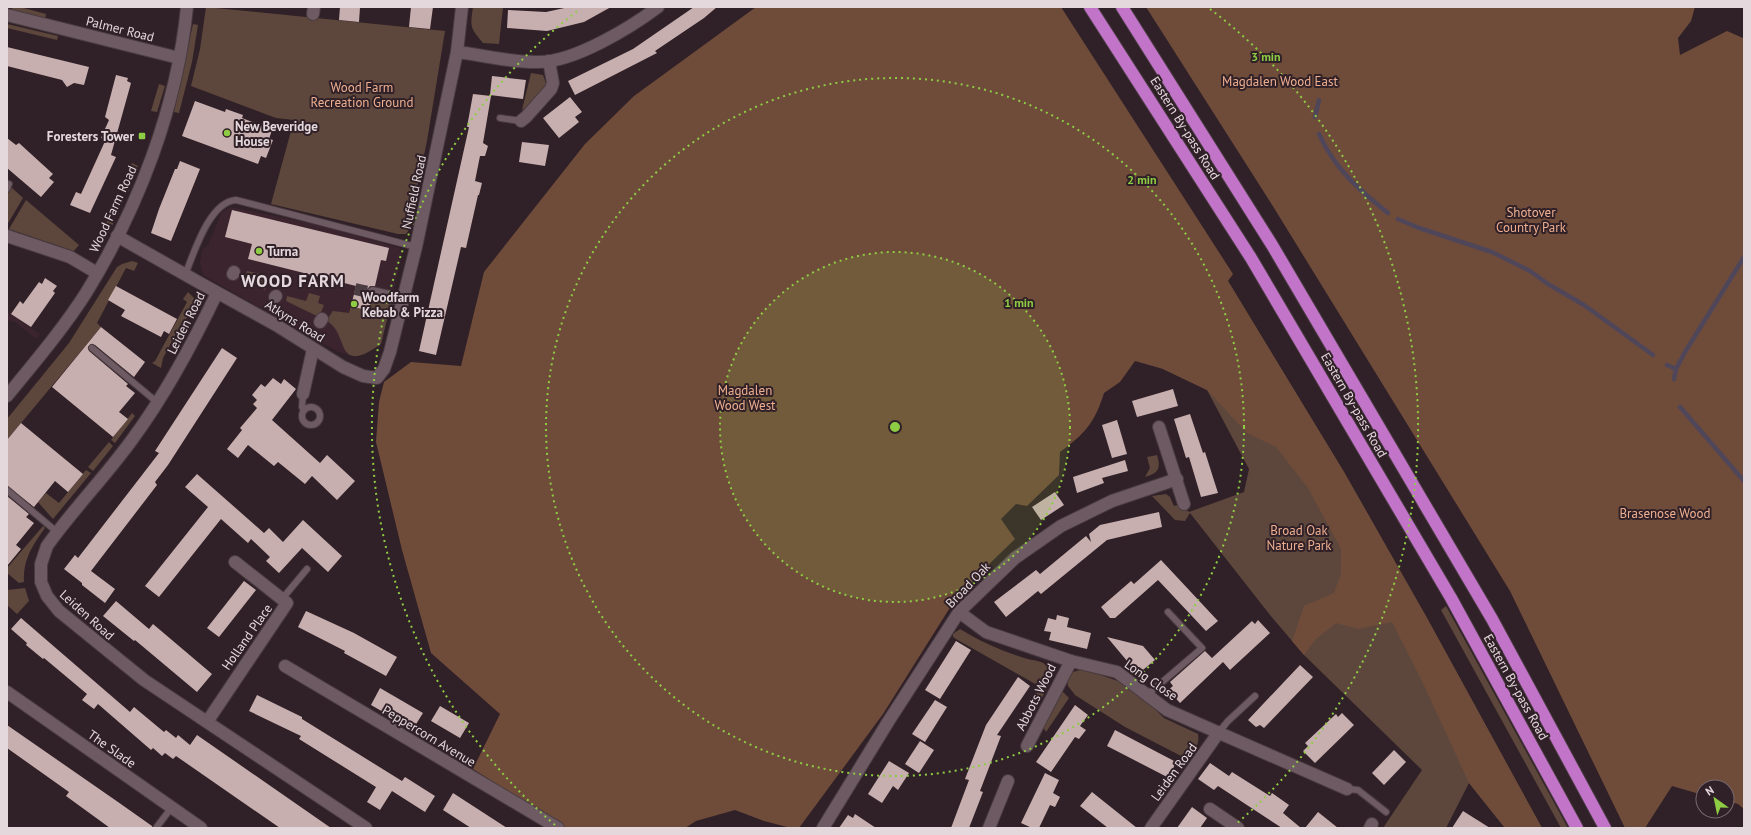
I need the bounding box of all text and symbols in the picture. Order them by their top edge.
street label: Palmer Road [84,12,156,46]
text: 3 min [1251,49,1281,64]
street label: Eastern By-pass Road [1146,73,1224,183]
park label: Magdalen Wood East [1222,73,1338,90]
park label: Wood Farm Recreation Ground [311,79,413,111]
place label: New Beveridge House [235,118,318,150]
place label: Foresters Tower [47,128,134,145]
marker: New Beveridge House [222,128,232,138]
marker: Foresters Tower [137,131,147,141]
street label: Nuffield Road [398,153,430,231]
street label: Wood Farm Road [85,163,141,255]
text: 2 min [1127,172,1157,187]
park label: Shotover Country Park [1496,204,1567,236]
place label: Turna [267,243,298,260]
marker: Turna [254,246,264,256]
district label: WOOD FARM [241,270,345,292]
street label: Leiden Road [163,289,209,357]
place label: Woodfarm Kebab & Pizza [362,289,443,321]
text: 1 min [1004,295,1034,310]
street label: Atkyns Road [262,296,328,346]
marker: Woodfarm Kebab & Pizza [349,299,359,309]
street label: Eastern By-pass Road [1317,349,1391,461]
park label: Magdalen Wood West [714,382,776,414]
centre of rings [888,420,902,434]
park label: Brasenose Wood [1619,505,1711,522]
park label: Broad Oak Nature Park [1266,522,1332,554]
street label: Broad Oak [942,558,995,612]
street label: Leiden Road [56,586,118,644]
street label: Holland Place [218,601,276,673]
street label: Eastern By-pass Road [1480,631,1552,743]
street label: Long Close [1121,656,1181,704]
street label: Abbots Wood [1012,661,1060,733]
street label: Peppercorn Avenue [379,701,479,771]
street label: The Slade [85,726,139,772]
street label: Leiden Road [1147,740,1201,804]
north arrow [1695,779,1735,819]
text: N [1703,783,1716,798]

